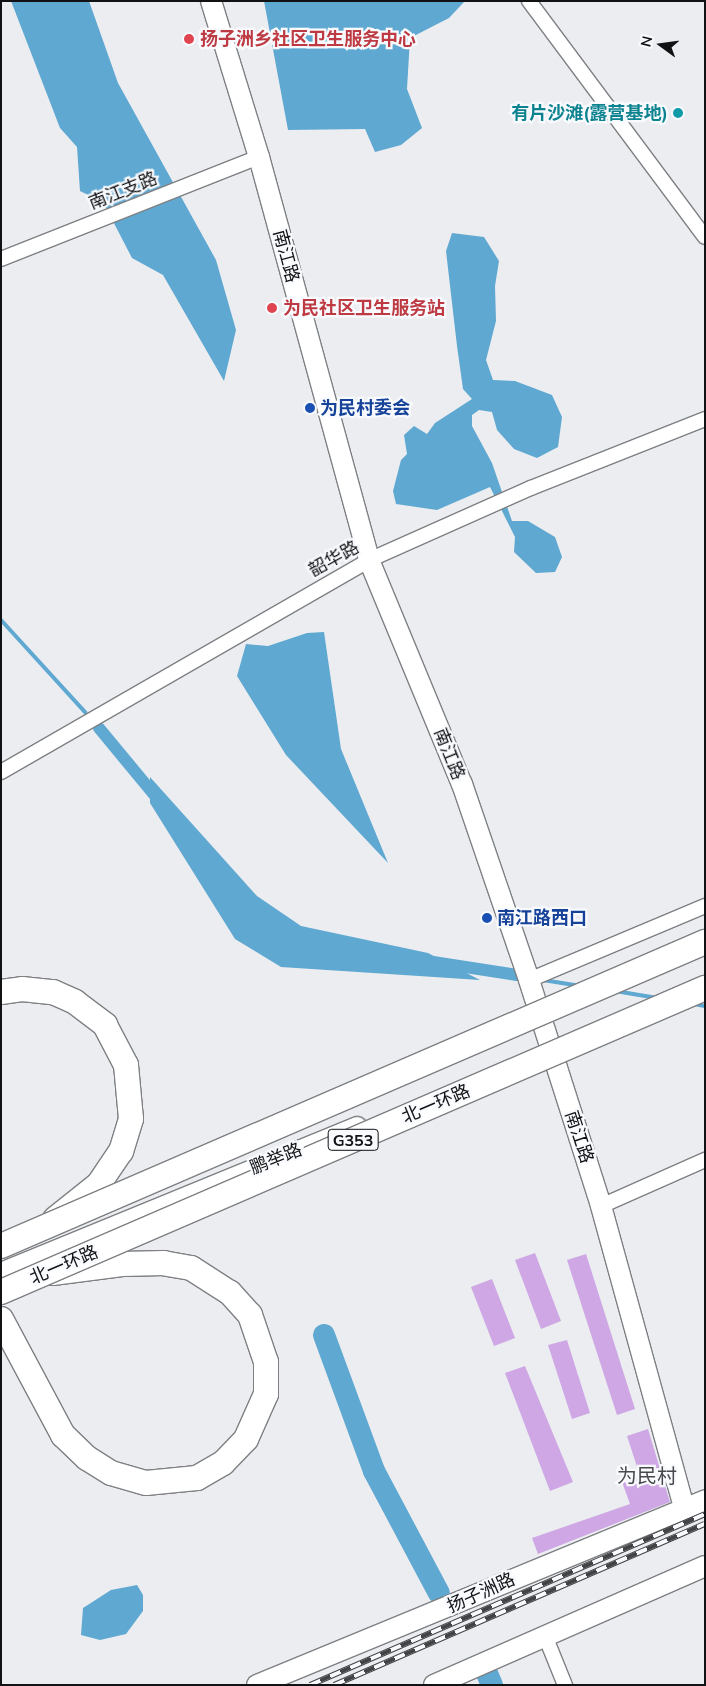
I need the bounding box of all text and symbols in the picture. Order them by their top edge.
north arrow [636,20,686,70]
place label: 扬子洲乡社区卫生服务中心 [200,28,416,50]
marker: 扬子洲乡社区卫生服务中心 [182,32,196,46]
text: N [636,34,656,49]
place label: 有片沙滩(露营基地) [511,102,668,124]
marker: 有片沙滩(露营基地) [672,107,684,119]
street label: 南江支路 [86,168,160,214]
street label: 南江路 [269,227,303,285]
place label: 为民社区卫生服务站 [283,297,445,319]
marker: 为民社区卫生服务站 [265,301,279,315]
place label: 为民村委会 [320,397,410,419]
marker: 为民村委会 [304,402,316,414]
street label: 韶华路 [305,536,363,582]
street label: 南江路 [429,725,469,783]
place label: 南江路西口 [497,907,587,929]
marker: 南江路西口 [481,912,493,924]
street label: 北一环路 [399,1080,473,1128]
street label: 南江路 [560,1108,598,1166]
road number: G353 [327,1126,379,1154]
street label: 鹏举路 [247,1139,305,1179]
street label: 北一环路 [27,1241,101,1289]
district label: 为民村 [617,1463,677,1487]
street label: 扬子洲路 [444,1568,518,1618]

